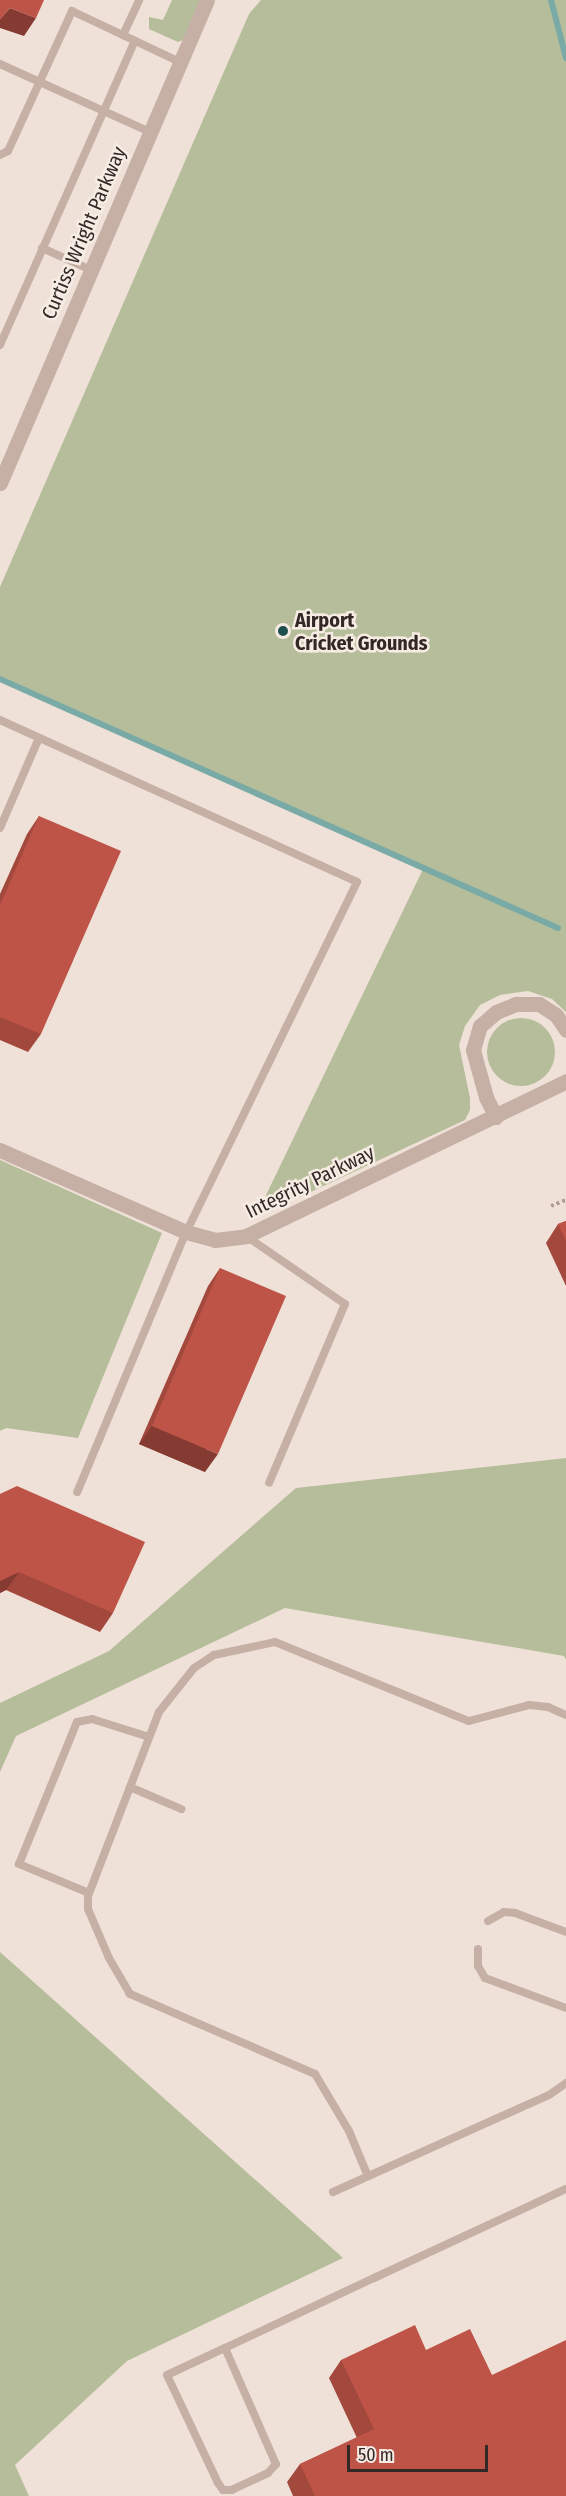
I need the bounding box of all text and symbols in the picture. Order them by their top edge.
street label: Curtiss Wright Parkway [37,143,131,323]
place label: Airport Cricket Grounds [295,608,427,655]
marker: Airport Cricket Grounds [276,624,290,638]
street label: Integrity Parkway [242,1140,378,1224]
scale bar [350,2433,491,2471]
text: 50 m [358,2444,394,2466]

